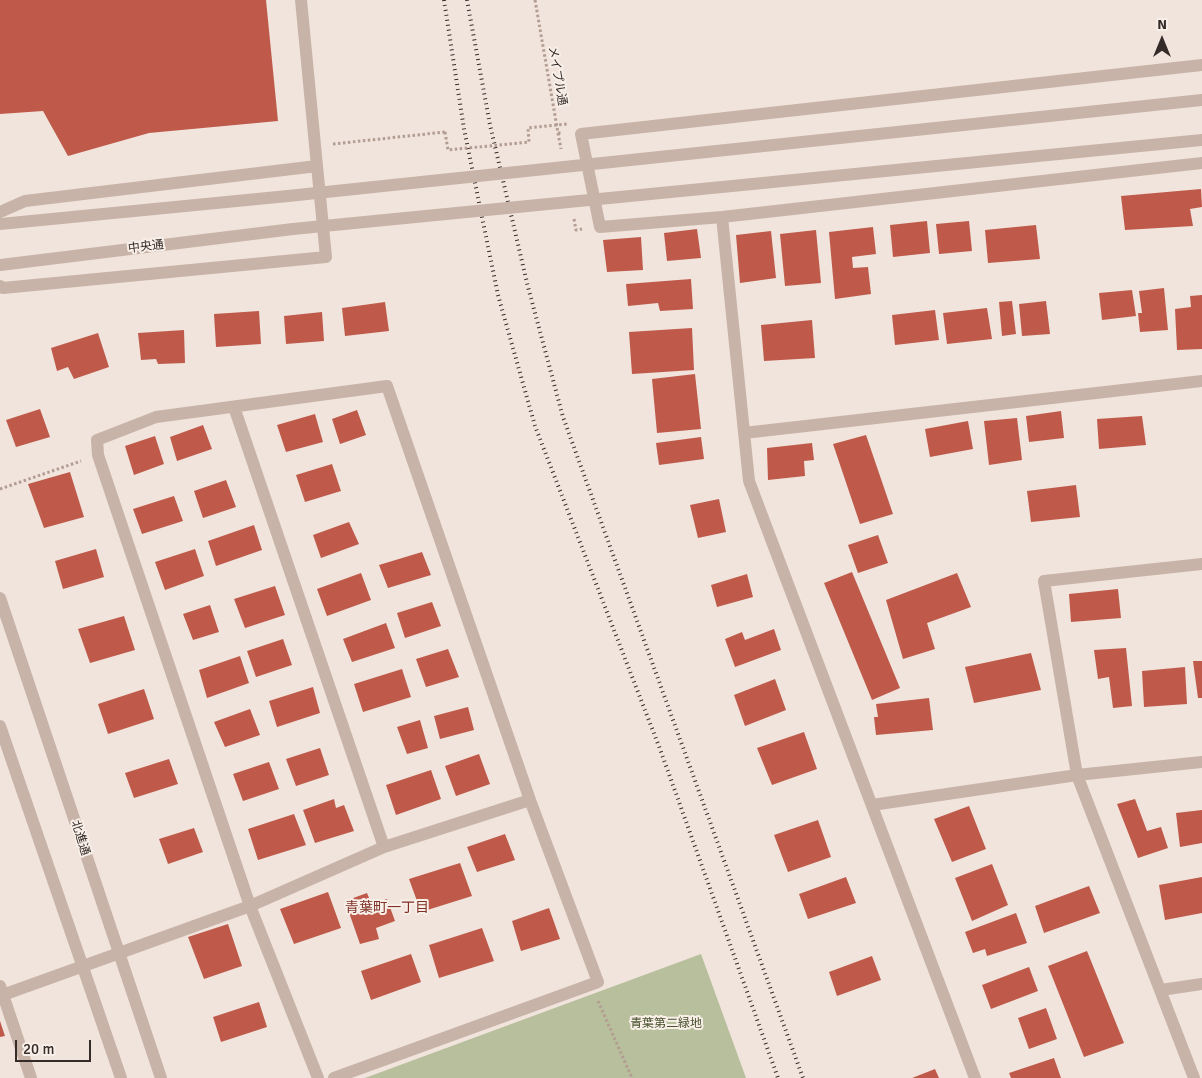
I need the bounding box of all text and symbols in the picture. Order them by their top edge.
north arrow [1137,15,1187,65]
text: N [1157,16,1167,33]
street label: メイプル通 [545,45,569,107]
street label: 中央通 [127,238,165,256]
street label: 北進通 [68,819,92,857]
district label: 青葉町一丁目 [345,900,429,916]
park label: 青葉第二緑地 [630,1017,702,1031]
scale bar [18,1030,94,1062]
text: 20 m [23,1040,54,1058]

